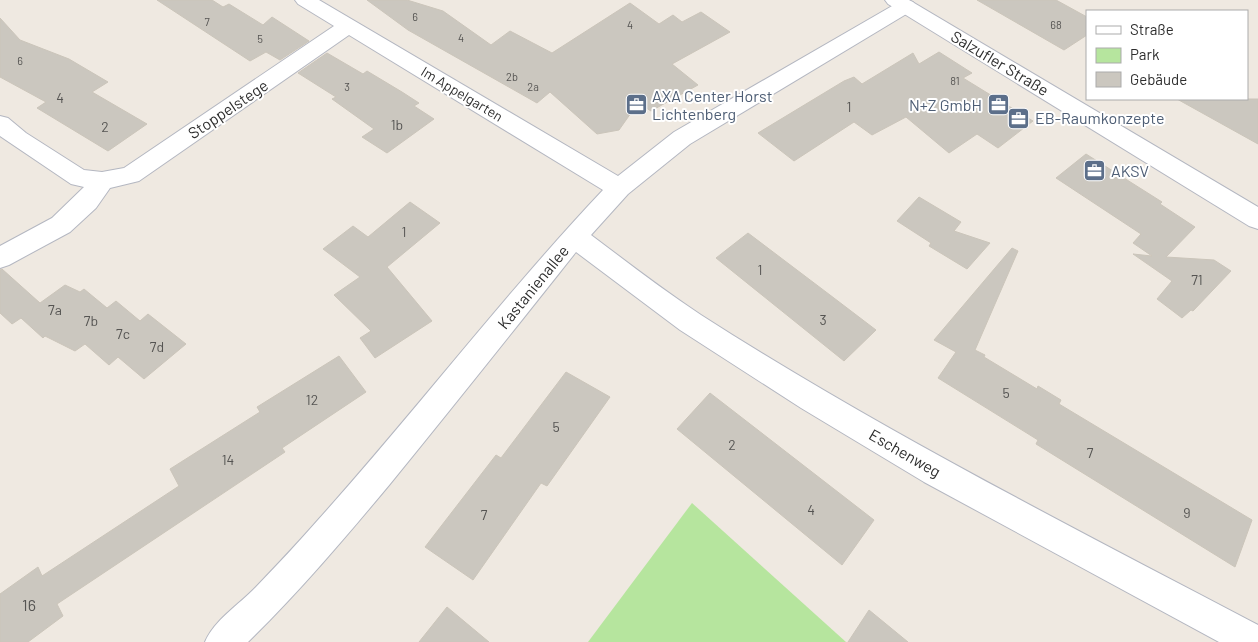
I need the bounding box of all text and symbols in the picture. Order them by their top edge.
house number: 6 [412,10,418,23]
legend [1086,10,1248,100]
house number: 7 [204,15,210,28]
house number: 4 [627,18,633,31]
house number: 68 [1050,18,1062,31]
text: Straße [1130,20,1174,38]
street label: Salzufler Straße [948,26,1052,99]
house number: 4 [458,31,464,44]
house number: 5 [257,32,263,45]
text: Park [1130,45,1160,63]
house number: 6 [17,54,23,67]
street label: Im Appelgarten [418,62,506,125]
house number: 2b [506,70,518,83]
text: Gebäude [1130,70,1187,88]
house number: 81 [950,74,960,87]
street label: Stoppelstege [184,75,271,142]
house number: 3 [344,80,350,93]
house number: 2a [527,80,539,93]
place label: AXA Center Horst Lichtenberg [652,86,773,123]
house number: 4 [56,89,64,106]
office icon: AXA Center Horst Lichtenberg [624,93,648,117]
office icon: N+Z GmbH [986,93,1010,117]
place label: N+Z GmbH [909,95,982,114]
house number: 1 [847,98,851,115]
office icon: EB-Raumkonzepte [1007,106,1031,130]
place label: EB-Raumkonzepte [1035,108,1164,127]
house number: 1b [391,116,403,133]
house number: 2 [101,118,109,135]
office icon: AKSV [1083,159,1107,183]
place label: AKSV [1111,161,1149,180]
house number: 1 [402,223,406,240]
street label: Kastanienallee [493,241,572,332]
house number: 1 [758,261,762,278]
house number: 71 [1191,271,1203,288]
house number: 7a [48,301,62,318]
house number: 3 [819,311,827,328]
house number: 7b [84,312,98,329]
house number: 7c [116,325,130,342]
house number: 7d [150,338,164,355]
house number: 5 [1002,384,1010,401]
house number: 12 [306,391,318,408]
house number: 5 [552,418,560,435]
street label: Eschenweg [866,424,944,481]
house number: 2 [728,436,736,453]
house number: 7 [1087,444,1094,461]
house number: 14 [222,451,234,468]
house number: 4 [807,501,815,518]
house number: 9 [1183,504,1191,521]
house number: 7 [481,506,488,523]
house number: 16 [22,595,36,614]

